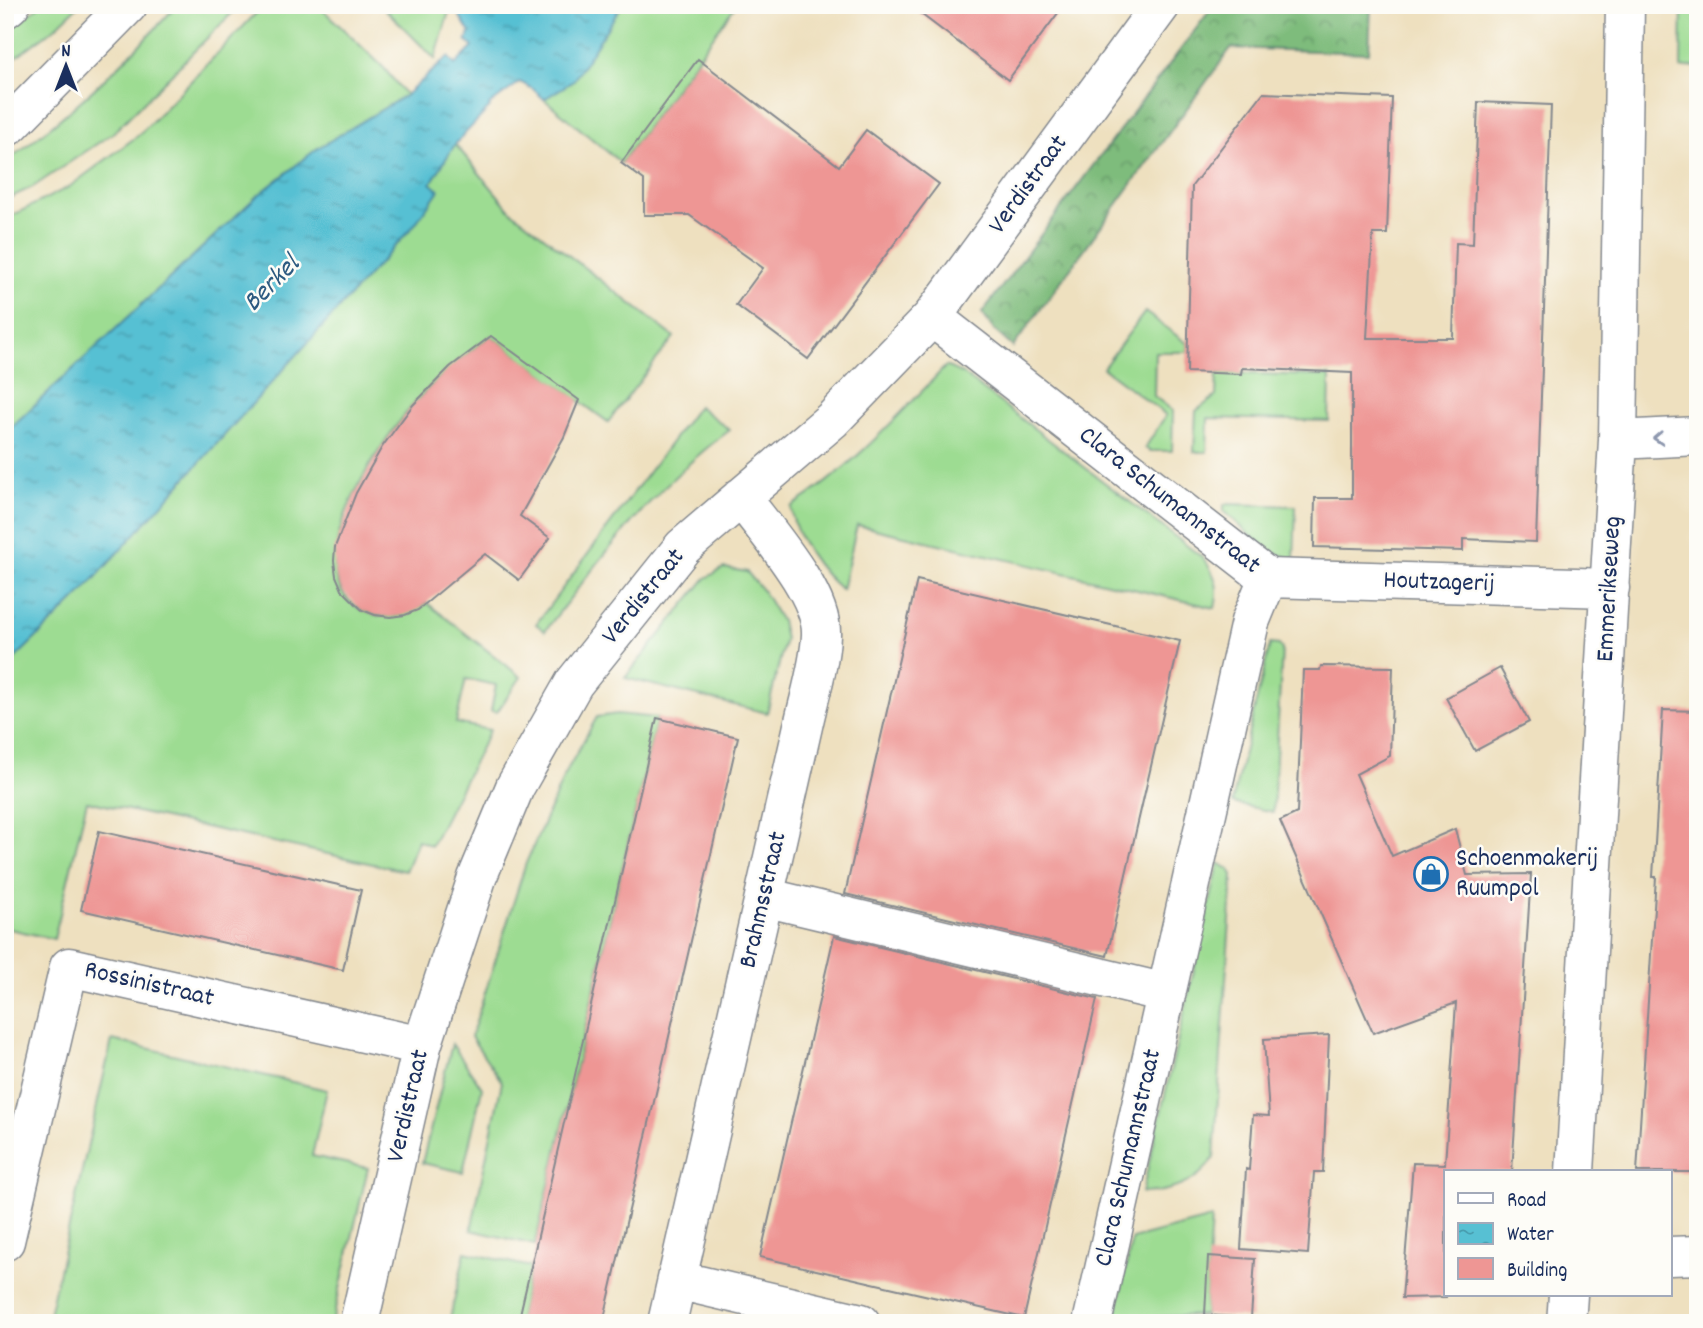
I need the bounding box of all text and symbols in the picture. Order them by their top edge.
north arrow [32,32,102,102]
text: N [61,39,71,66]
street label: Verdistraat [980,127,1078,242]
water label: Berkel [235,246,312,323]
street label: Clara Schumannstraat [1070,418,1268,584]
one-way arrow [1652,430,1663,445]
street label: Emmerikseweg [1588,515,1632,663]
street label: Verdistraat [594,540,695,653]
street label: Houtzagerij [1382,563,1496,603]
street label: Brahmsstraat [730,828,798,972]
place label: Schoenmakerij Ruumpol [1456,841,1598,908]
shop icon: Schoenmakerij Ruumpol [1412,855,1450,893]
street label: Rossinistraat [81,952,218,1018]
street label: Clara Schumannstraat [1086,1045,1172,1270]
street label: Verdistraat [378,1046,440,1166]
legend [1444,1170,1672,1296]
text: Road [1507,1187,1546,1217]
text: Water [1507,1221,1554,1251]
text: Building [1507,1257,1567,1287]

